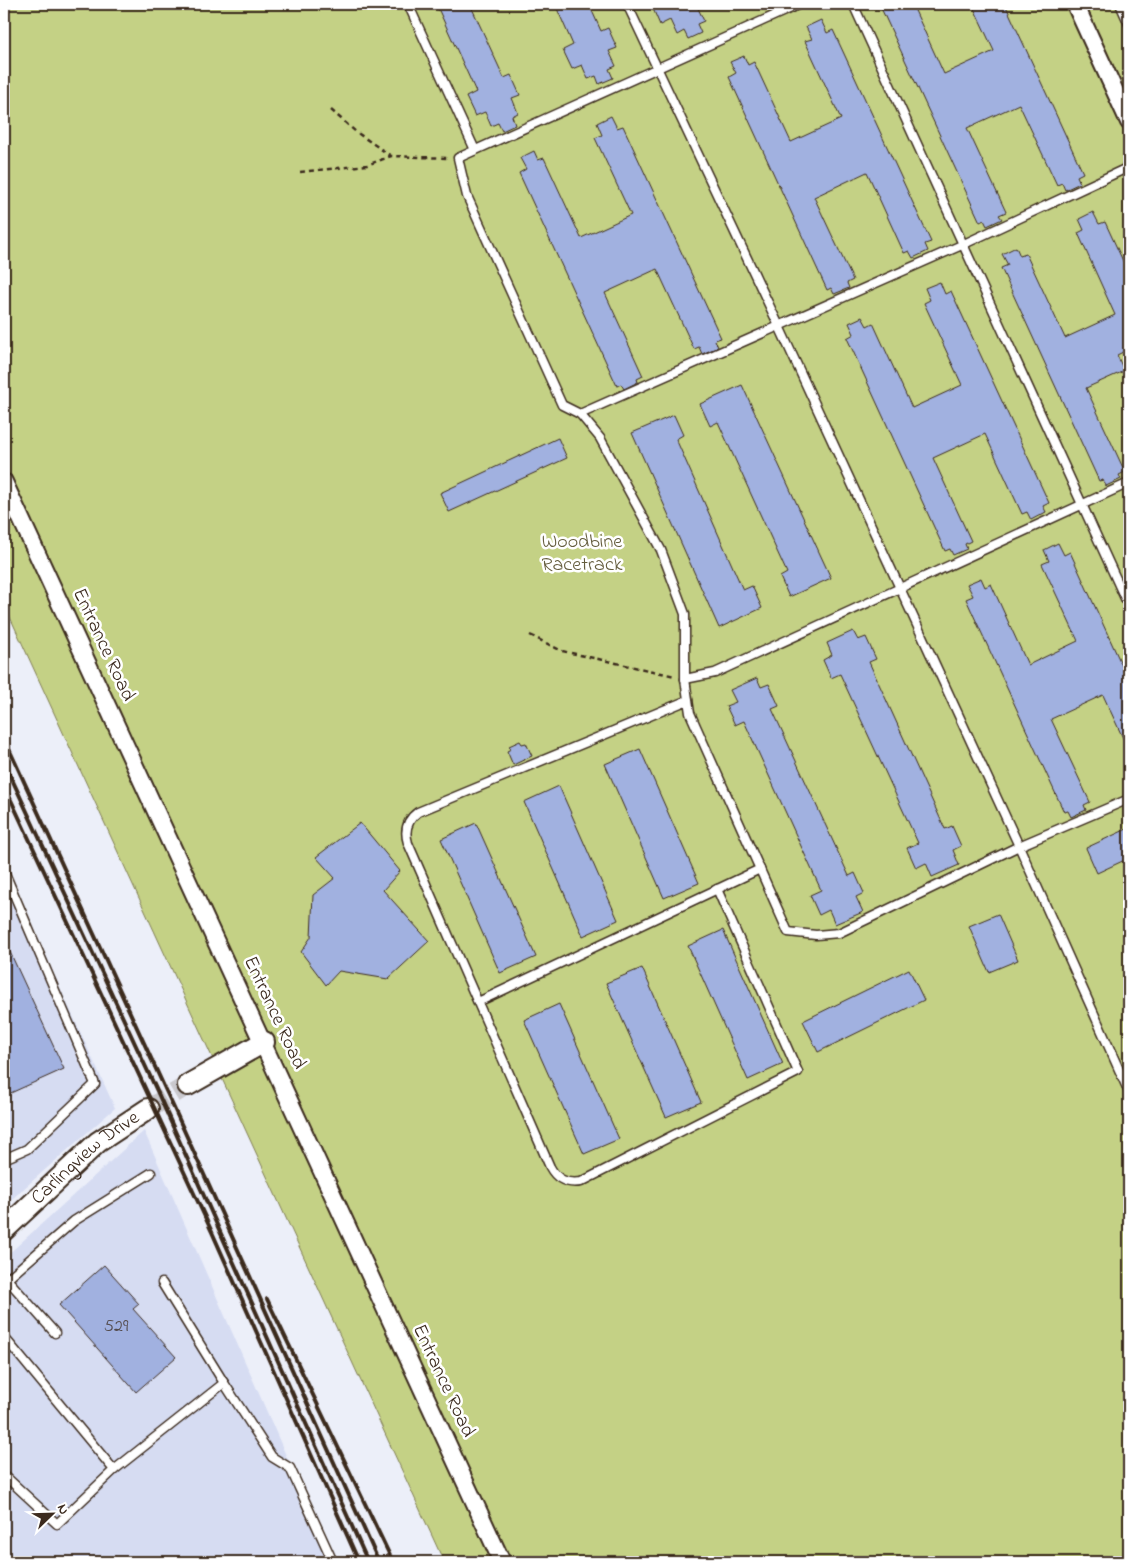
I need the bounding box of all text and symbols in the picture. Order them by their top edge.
park label: Woodbine Racetrack [541,528,623,580]
street label: Entrance Road [64,584,142,706]
street label: Entrance Road [235,952,313,1074]
street label: Carlingview Drive [25,1104,145,1212]
house number: 529 [104,1314,129,1340]
street label: Entrance Road [404,1320,482,1442]
north arrow [28,1488,78,1538]
text: N [51,1501,74,1518]

